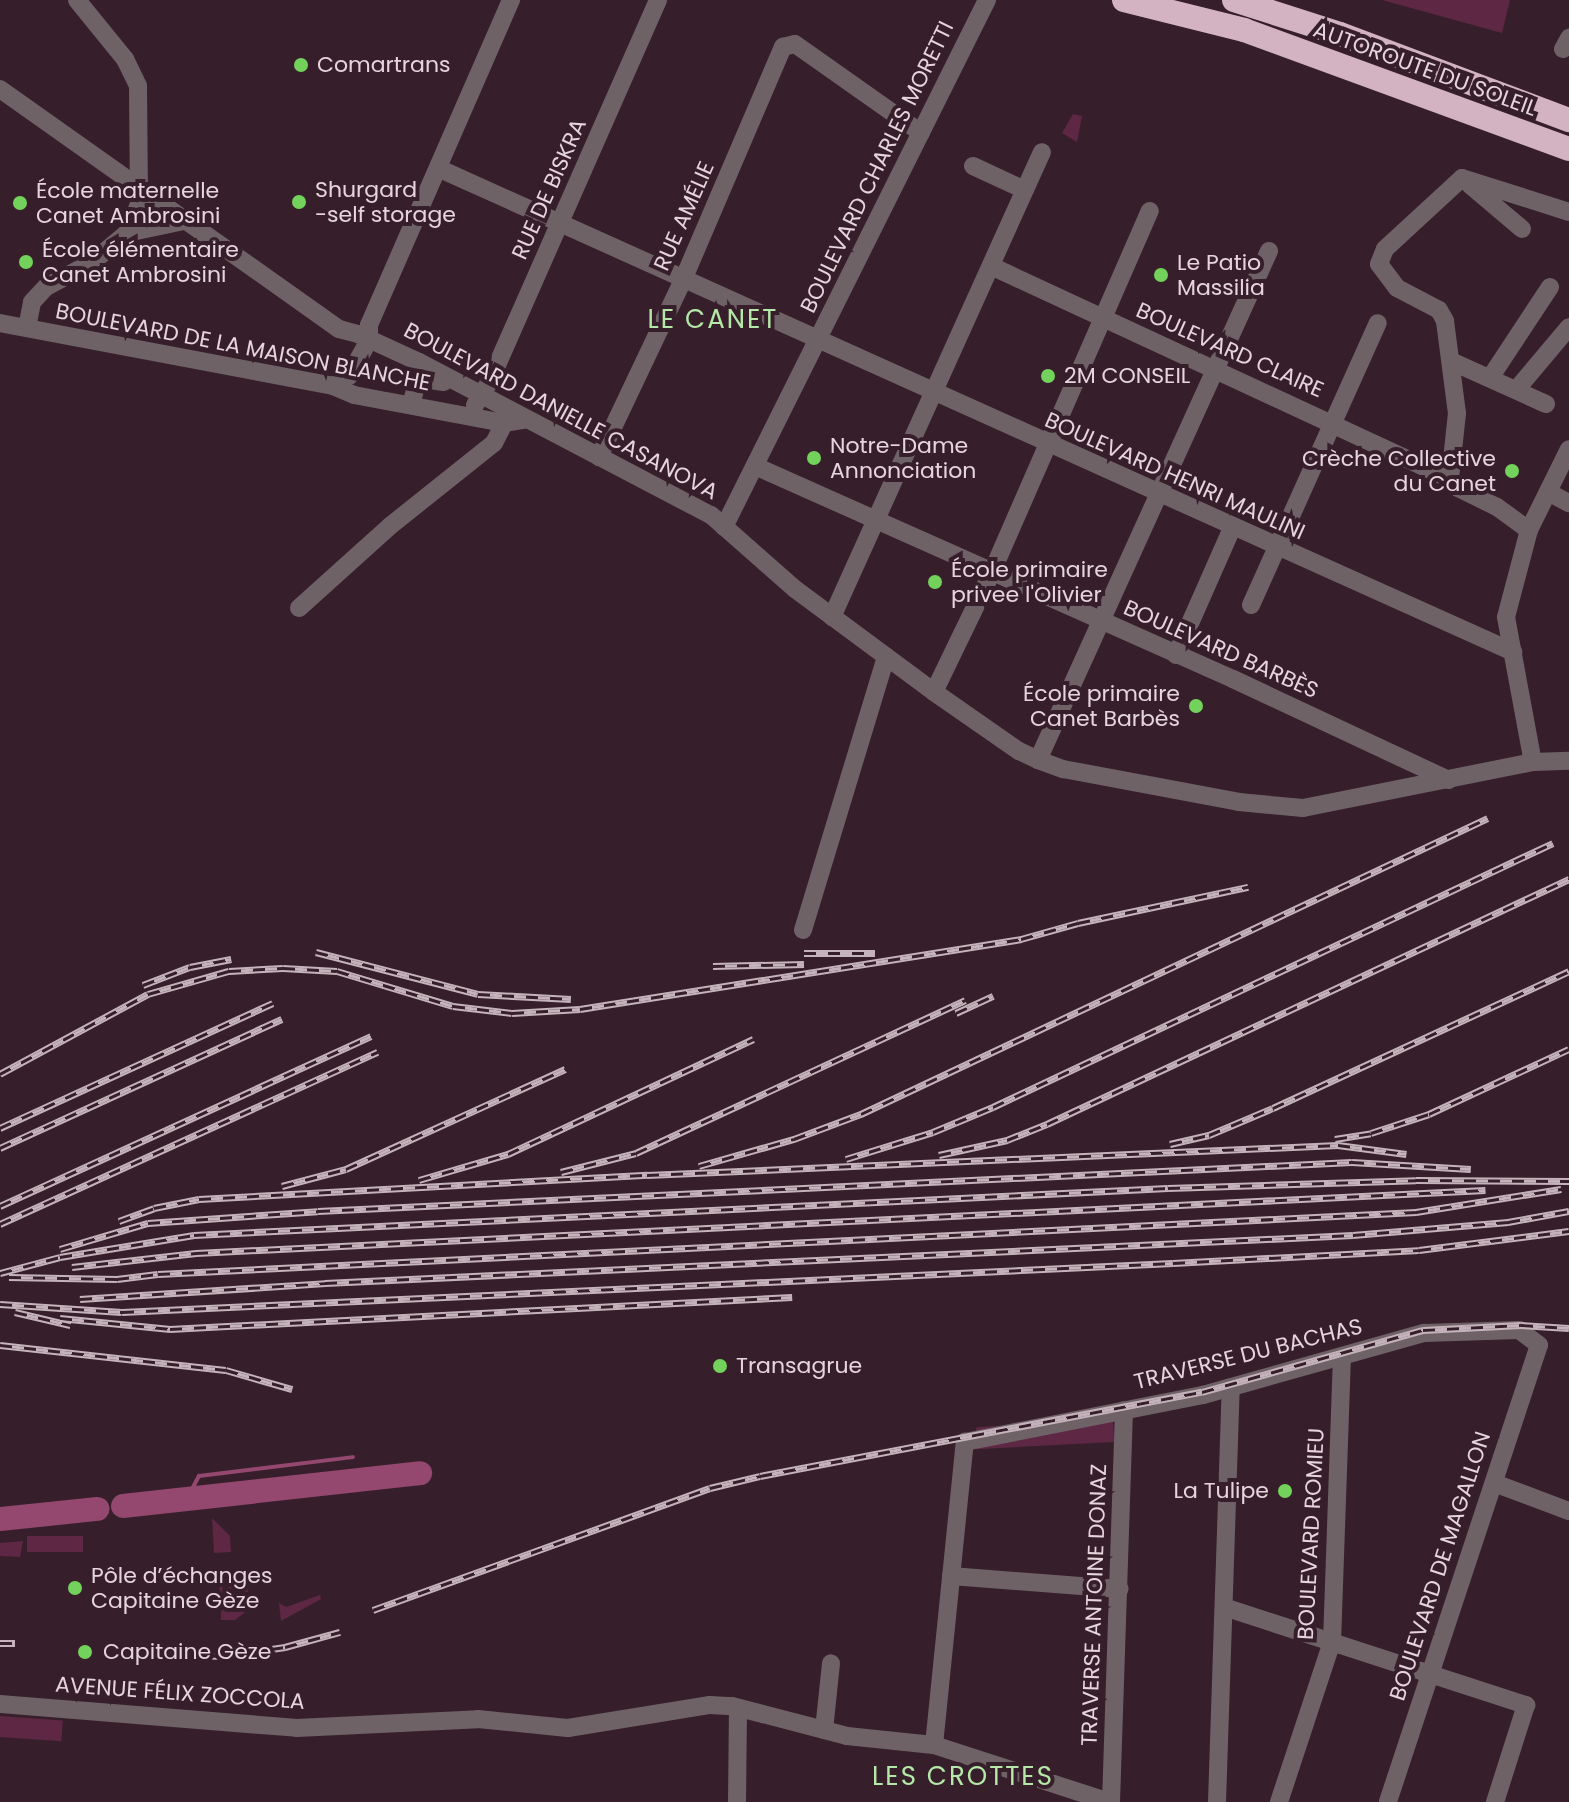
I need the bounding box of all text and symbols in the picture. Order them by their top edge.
street label: AUTOROUTE DU SOLEIL [1310,16,1540,122]
street label: BOULEVARD CHARLES MORETTI [795,17,959,317]
place label: Comartrans [317,52,450,78]
marker: Comartrans [292,56,310,74]
street label: RUE DE BISKRA [506,115,592,263]
street label: RUE AMÉLIE [648,157,720,275]
place label: Shurgard -self storage [315,176,456,228]
place label: École maternelle Canet Ambrosini [36,177,220,228]
marker: Shurgard -self storage [290,193,308,211]
marker: École maternelle Canet Ambrosini [11,194,29,212]
place label: École élémentaire Canet Ambrosini [42,236,239,288]
place label: Le Patio Massilia [1177,249,1265,300]
marker: École élémentaire Canet Ambrosini [17,253,35,271]
marker: Le Patio Massilia [1152,266,1170,284]
street label: BOULEVARD CLAIRE [1132,297,1328,403]
street label: BOULEVARD DE LA MAISON BLANCHE [53,298,433,396]
district label: LE CANET [648,304,778,336]
street label: BOULEVARD DANIELLE CASANOVA [400,317,722,505]
place label: 2M CONSEIL [1064,363,1190,389]
marker: 2M CONSEIL [1039,367,1057,385]
street label: BOULEVARD HENRI MAULINI [1041,407,1309,545]
place label: Notre-Dame Annonciation [830,432,976,484]
place label: Crèche Collective du Canet [1302,445,1496,496]
marker: Notre-Dame Annonciation [805,449,823,467]
marker: Crèche Collective du Canet [1503,462,1521,480]
place label: École primaire privee l'Olivier [951,556,1108,608]
marker: École primaire privee l'Olivier [926,573,944,591]
street label: BOULEVARD BARBÈS [1120,594,1322,704]
place label: École primaire Canet Barbès [1023,680,1180,732]
marker: École primaire Canet Barbès [1187,697,1205,715]
street label: TRAVERSE DU BACHAS [1131,1313,1365,1395]
place label: Transagrue [736,1353,862,1379]
marker: Transagrue [711,1357,729,1375]
street label: BOULEVARD ROMIEU [1292,1427,1330,1641]
street label: BOULEVARD DE MAGALLON [1384,1428,1496,1704]
street label: TRAVERSE ANTOINE DONAZ [1076,1463,1112,1747]
place label: La Tulipe [1173,1478,1269,1504]
marker: La Tulipe [1276,1482,1294,1500]
place label: Pôle d’échanges Capitaine Gèze [91,1562,272,1614]
marker: Pôle d’échanges Capitaine Gèze [66,1579,84,1597]
place label: Capitaine Gèze [103,1639,271,1665]
marker: Capitaine Gèze [74,1641,96,1663]
street label: AVENUE FÉLIX ZOCCOLA [54,1671,306,1715]
district label: LES CROTTES [872,1761,1054,1793]

